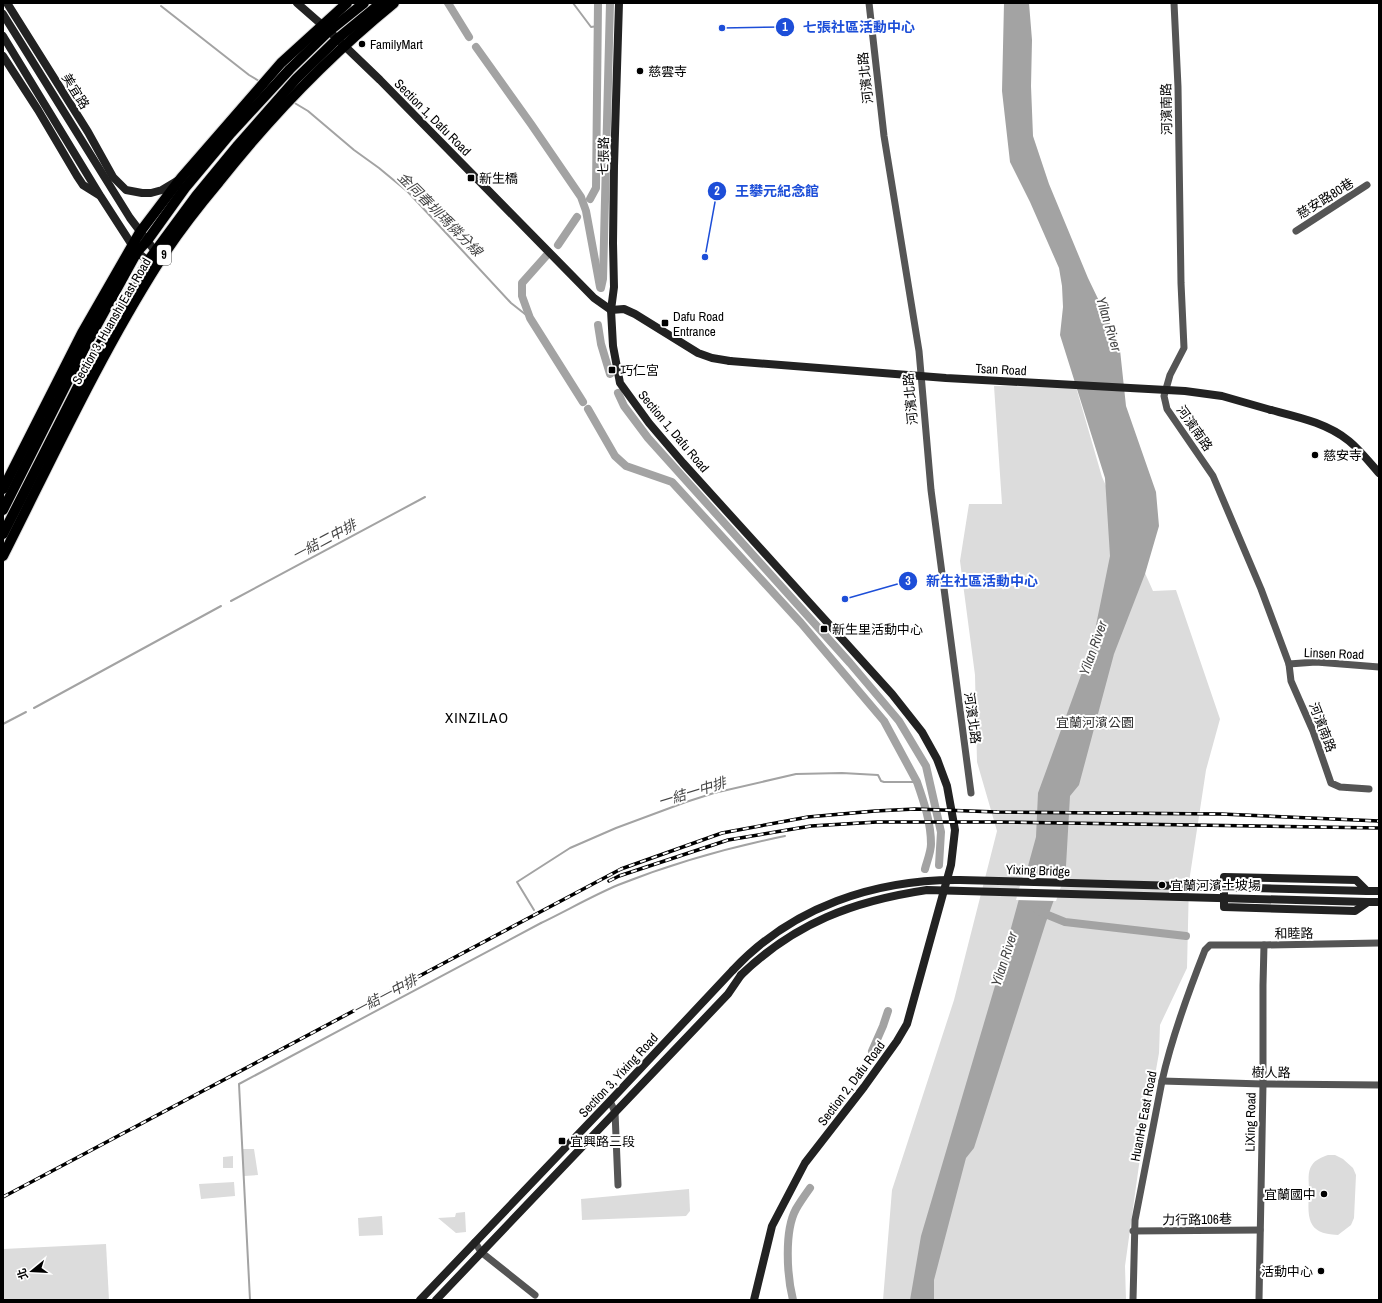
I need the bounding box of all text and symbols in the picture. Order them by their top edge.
callout: 七張社區活動中心 [775,14,923,40]
text: 七張社區活動中心 [803,18,915,36]
text: 1 [782,19,788,35]
place label: FamilyMart [370,36,423,53]
marker: FamilyMart [357,39,367,49]
street label: 河濱北路 [854,51,877,105]
place label: 慈雲寺 [648,63,687,80]
marker: 慈雲寺 [635,66,645,76]
street label: 美宜路 [58,70,93,112]
street label: Section 1, Dafu Road [391,75,475,159]
street label: 河濱南路 [1158,83,1175,135]
street label: 七張路 [595,136,612,176]
water label: 金同春圳瑪僯分線 [394,168,487,261]
place label: 新生橋 [479,170,518,187]
marker: 新生橋 [466,173,476,183]
street label: 慈安路80巷 [1294,174,1357,223]
callout: 王攀元紀念館 [707,178,827,204]
text: 王攀元紀念館 [735,182,819,200]
text: 2 [714,183,720,199]
road number: 9 [157,245,171,265]
street label: Section 3, Huanshi East Road [68,255,155,388]
water label: Yilan River [1092,294,1126,355]
place label: Dafu Road Entrance [673,308,724,340]
marker: Dafu Road Entrance [660,318,670,328]
street label: Tsan Road [975,360,1027,379]
place label: 巧仁宮 [620,362,659,379]
marker: 巧仁宮 [607,365,617,375]
street label: 河濱北路 [900,372,921,426]
street label: Section 1, Dafu Road [634,387,713,476]
street label: 河濱南路 [1173,402,1216,454]
place label: 慈安寺 [1323,447,1362,464]
marker: 慈安寺 [1310,450,1320,460]
water label: 一結二中排 [289,515,361,564]
callout: 新生社區活動中心 [898,568,1046,594]
text: 新生社區活動中心 [926,572,1038,590]
text: 3 [905,573,911,589]
water label: Yilan River [1075,617,1111,678]
place label: 新生里活動中心 [832,621,923,638]
marker: 新生里活動中心 [819,624,829,634]
street label: Linsen Road [1303,644,1365,663]
street label: 河濱北路 [960,691,985,745]
street label: 河濱南路 [1305,700,1340,755]
district label: XINZILAO [445,707,509,728]
park label: 宜蘭河濱公園 [1056,714,1134,731]
water label: 一結一中排 [656,773,730,811]
street label: Yixing Bridge [1006,861,1070,880]
place label: 宜蘭河濱土坡場 [1170,877,1261,894]
marker: 宜蘭河濱土坡場 [1157,880,1167,890]
street label: 和睦路 [1274,925,1314,942]
water label: Yilan River [987,928,1022,989]
water label: 一結一中排 [350,970,422,1019]
street label: Section 3, Yixing Road [575,1030,662,1121]
street label: Section 2, Dafu Road [814,1037,889,1129]
street label: 樹人路 [1251,1064,1291,1081]
street label: HuanHe East Road [1126,1069,1161,1163]
street label: LiXing Road [1241,1092,1260,1152]
place label: 宜興路三段 [570,1133,635,1150]
marker: 宜興路三段 [557,1136,567,1146]
place label: 宜蘭國中 [1264,1186,1316,1203]
marker: 宜蘭國中 [1319,1189,1329,1199]
street label: 力行路106巷 [1162,1210,1232,1229]
north arrow [12,1251,52,1291]
place label: 活動中心 [1261,1263,1313,1280]
marker: 活動中心 [1316,1266,1326,1276]
text: 北 [14,1267,31,1281]

